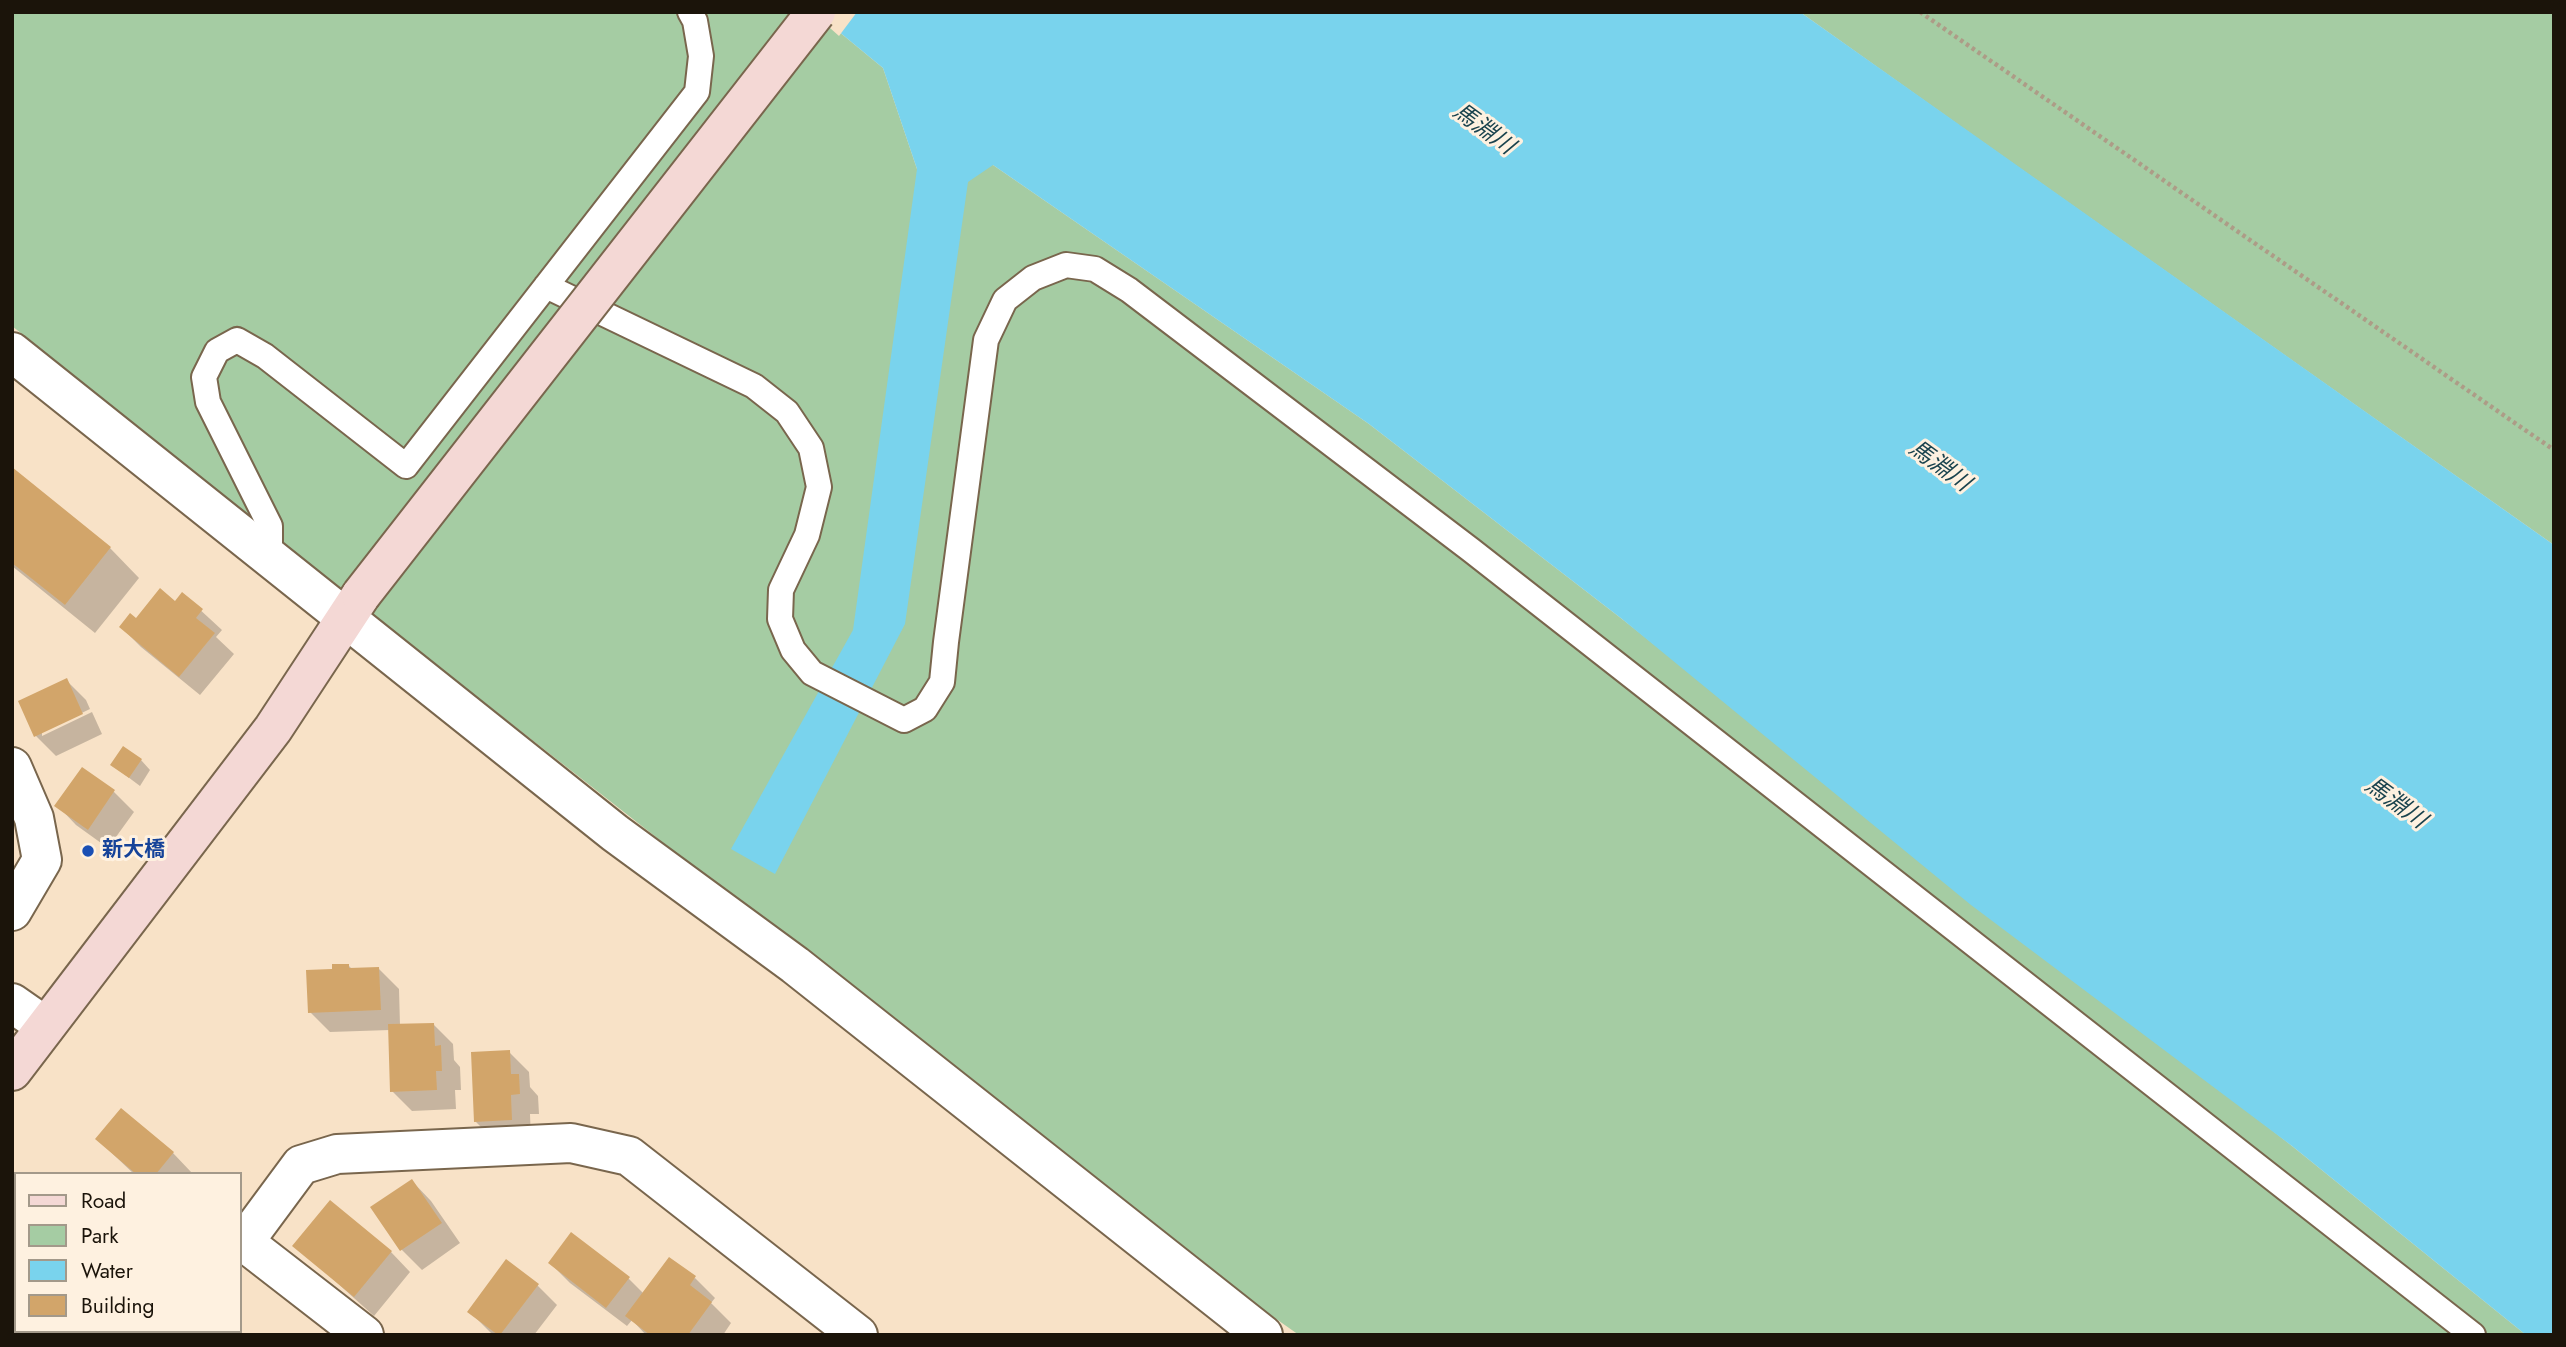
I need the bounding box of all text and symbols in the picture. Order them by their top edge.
water label: 馬淵川 [1447,99,1519,161]
water label: 馬淵川 [1903,436,1975,498]
water label: 馬淵川 [2359,773,2431,835]
place label: 新大橋 [102,838,165,864]
marker: 新大橋 [80,843,96,859]
legend [14,1172,242,1333]
text: Road [81,1186,126,1216]
text: Park [81,1221,118,1251]
text: Water [81,1256,133,1286]
text: Building [81,1291,154,1321]

